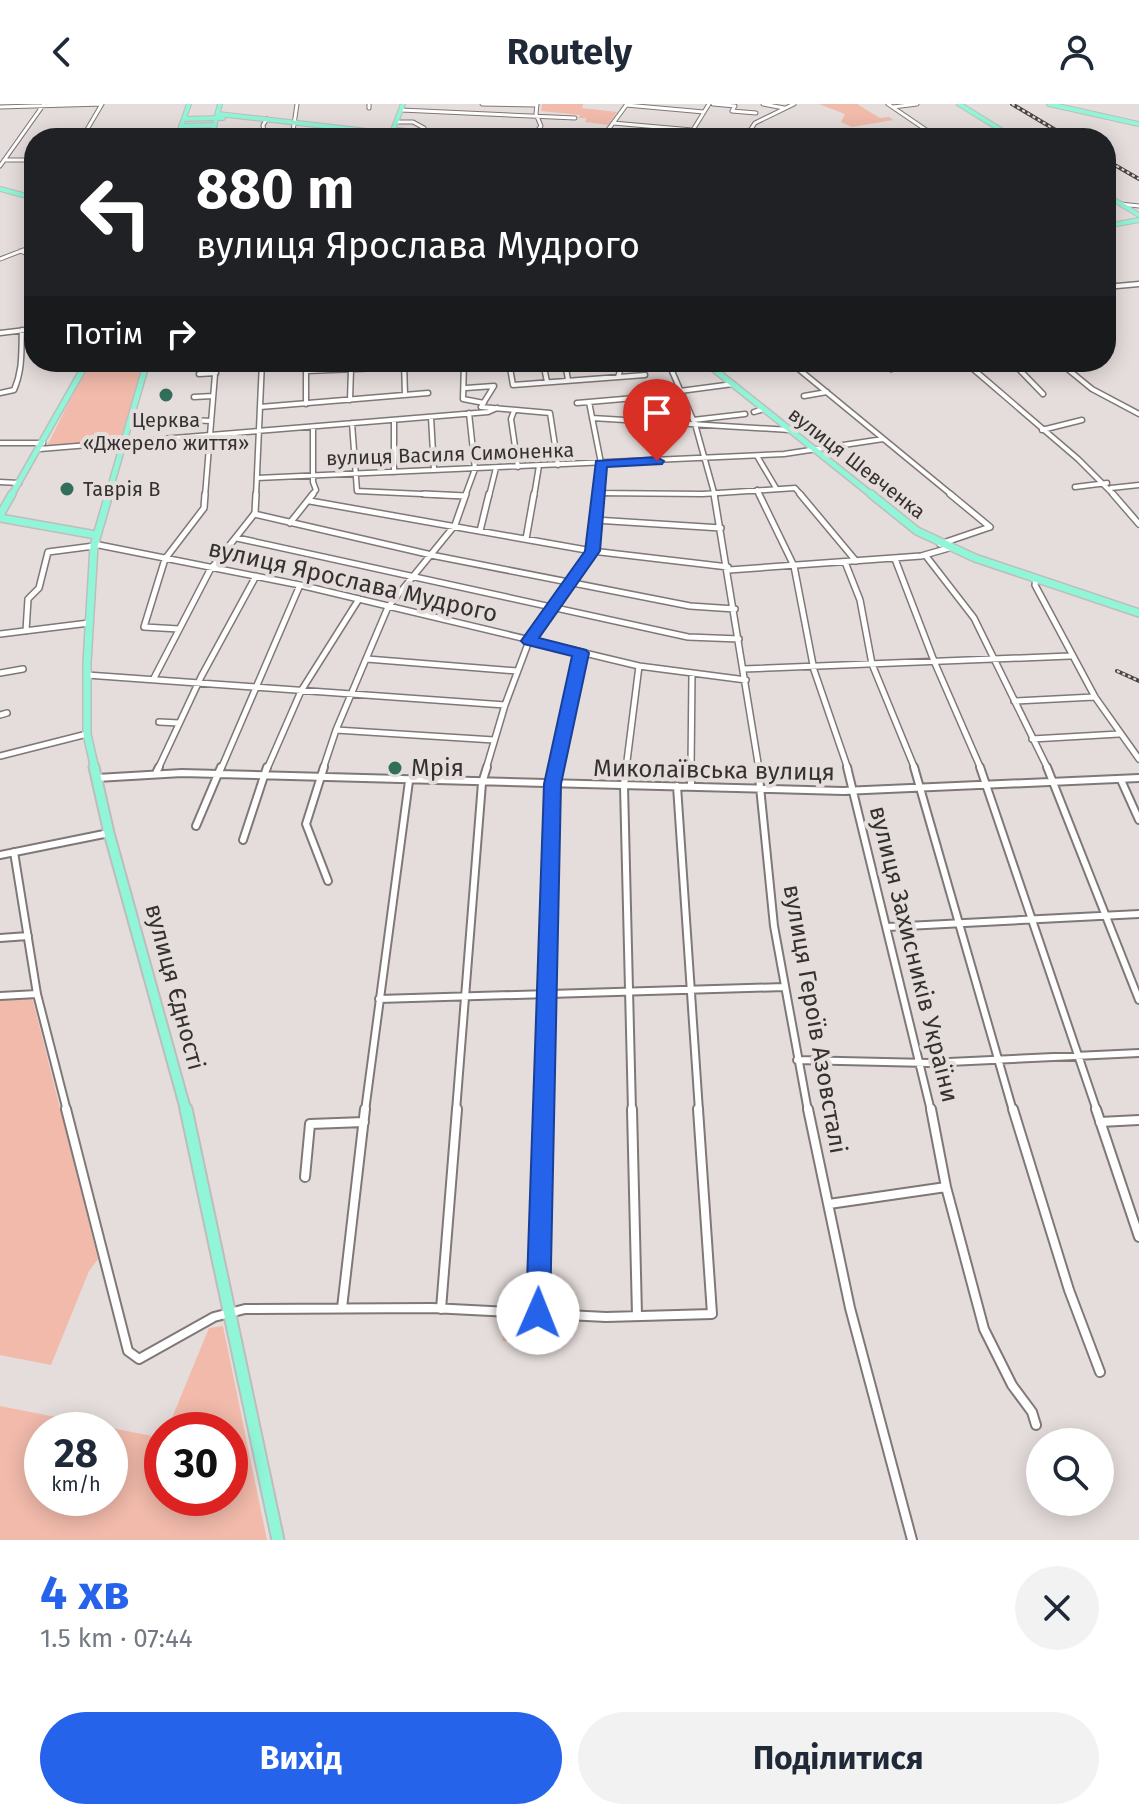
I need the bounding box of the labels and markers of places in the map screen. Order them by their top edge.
pin [623,379,691,461]
marker: Церква «Джерело життя» [157,386,175,404]
place label: Церква «Джерело життя» [83,408,249,455]
place label: Таврія В [83,477,161,501]
marker: Таврія В [58,480,76,498]
place label: Мрія [411,754,464,782]
marker: Мрія [386,759,404,777]

